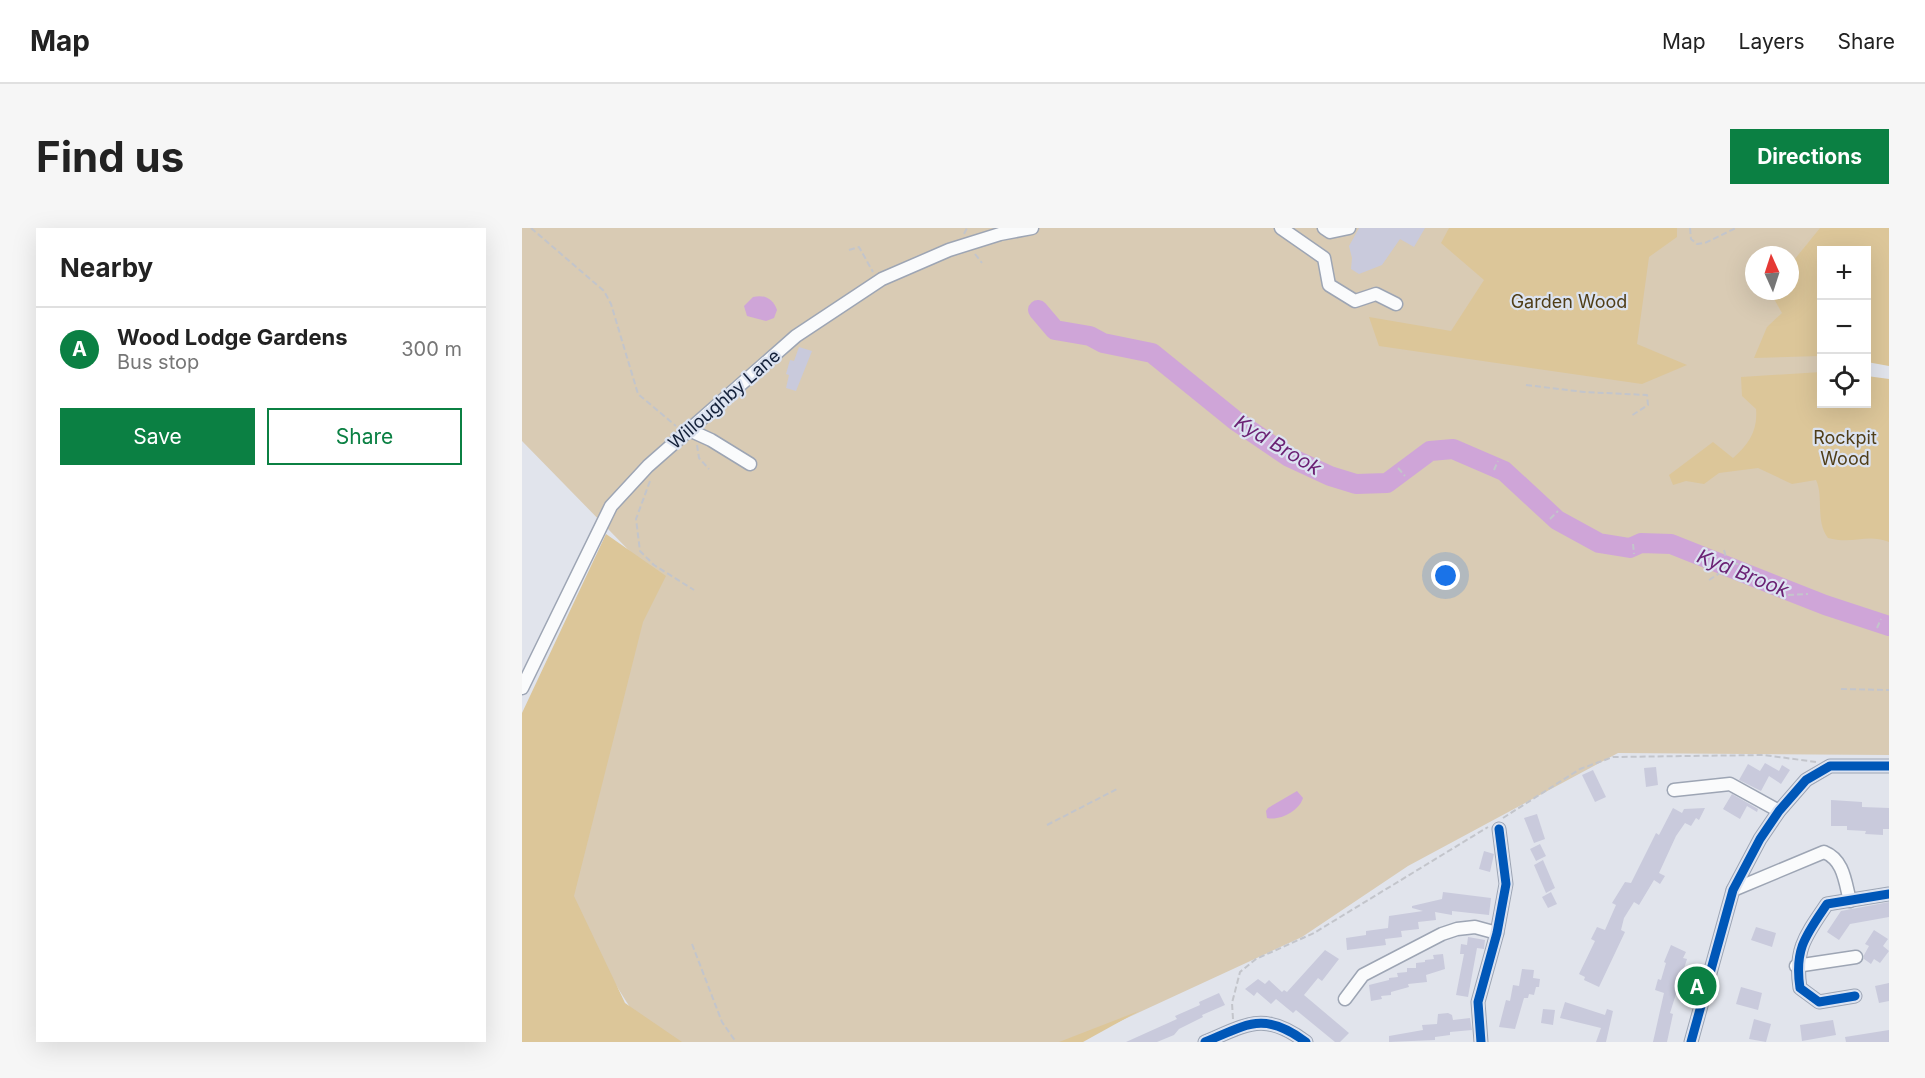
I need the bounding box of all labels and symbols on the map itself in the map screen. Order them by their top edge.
north arrow [1745,246,1799,300]
park label: Garden Wood [1511,291,1627,312]
street label: Willoughby Lane [664,345,784,453]
water label: Kyd Brook [1230,410,1326,481]
park label: Rockpit Wood [1813,427,1877,469]
water label: Kyd Brook [1694,544,1793,603]
your location [1431,561,1460,590]
pin: A [1678,964,1716,1008]

